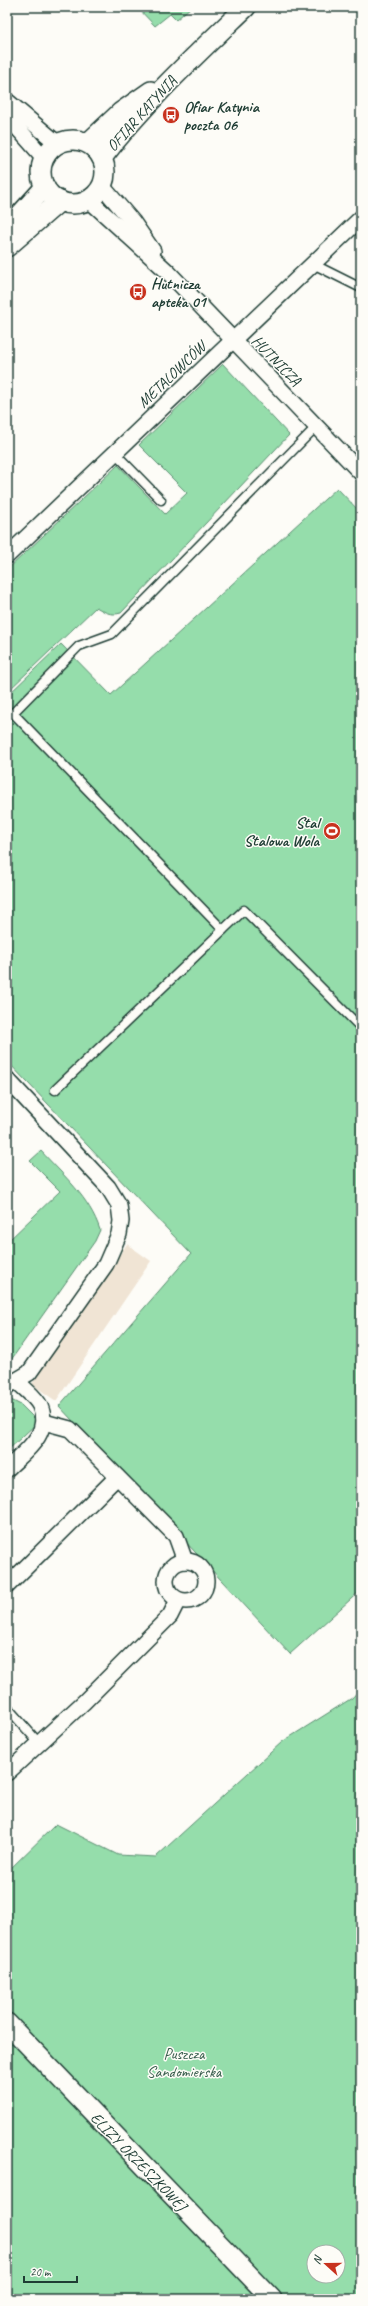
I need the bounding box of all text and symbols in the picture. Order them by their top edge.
street label: OFIAR KATYNIA [102,71,182,156]
place label: Ofiar Katynia poczta 06 [184,97,261,135]
bus stop icon: Ofiar Katynia poczta 06 [161,105,181,125]
place label: Hutnicza apteka 01 [151,274,208,312]
bus stop icon: Hutnicza apteka 01 [128,282,148,302]
street label: HUTNICZA [247,331,306,391]
street label: METALOWCÓW [133,335,212,412]
place label: Stal Stalowa Wola [244,813,322,851]
sports icon: Stal Stalowa Wola [322,821,342,841]
park label: Puszcza Sandomierska [147,2044,223,2082]
street label: ELIZY ORZESZKOWEJ [86,2108,193,2217]
north arrow [306,2244,346,2284]
text: N [309,2253,325,2266]
scale bar [24,2258,77,2284]
text: 20 m [30,2264,52,2280]

